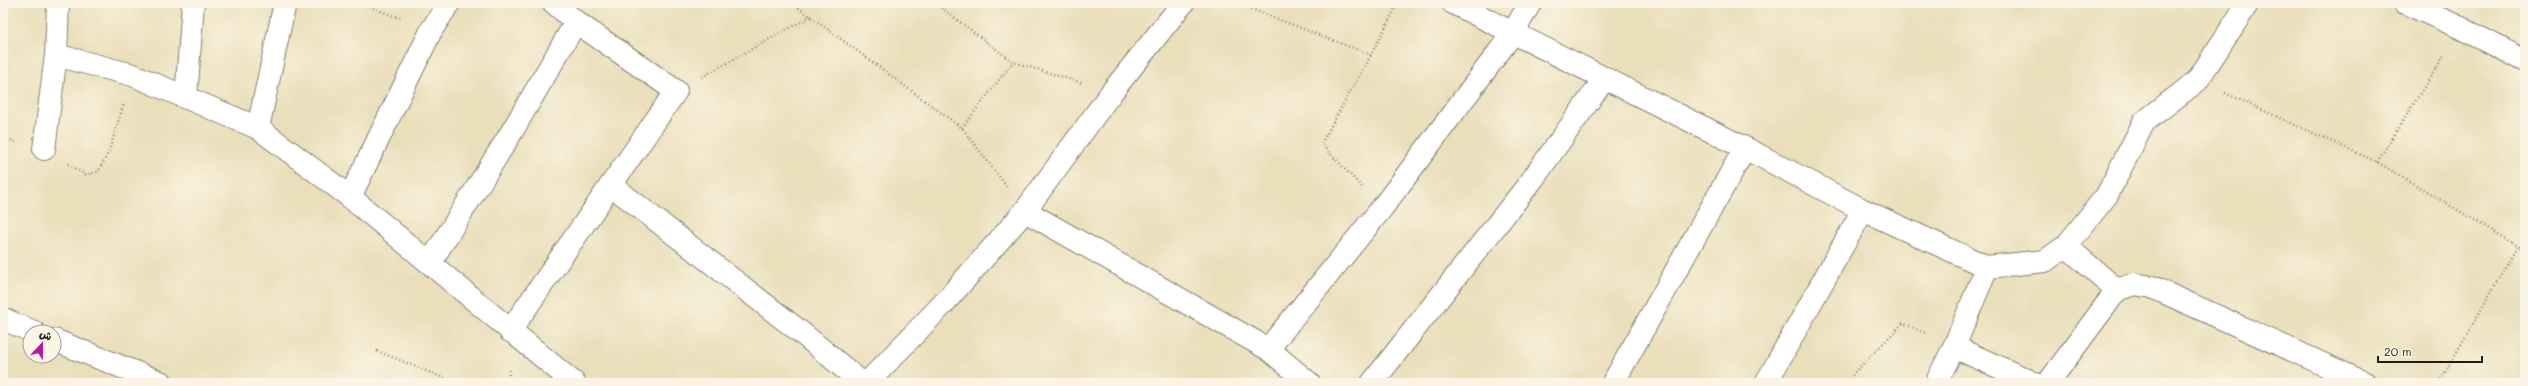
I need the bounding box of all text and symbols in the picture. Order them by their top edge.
north arrow [22,324,62,364]
text: ش [38,325,54,343]
scale bar [2378,338,2482,364]
text: 20 m [2384,343,2412,359]

